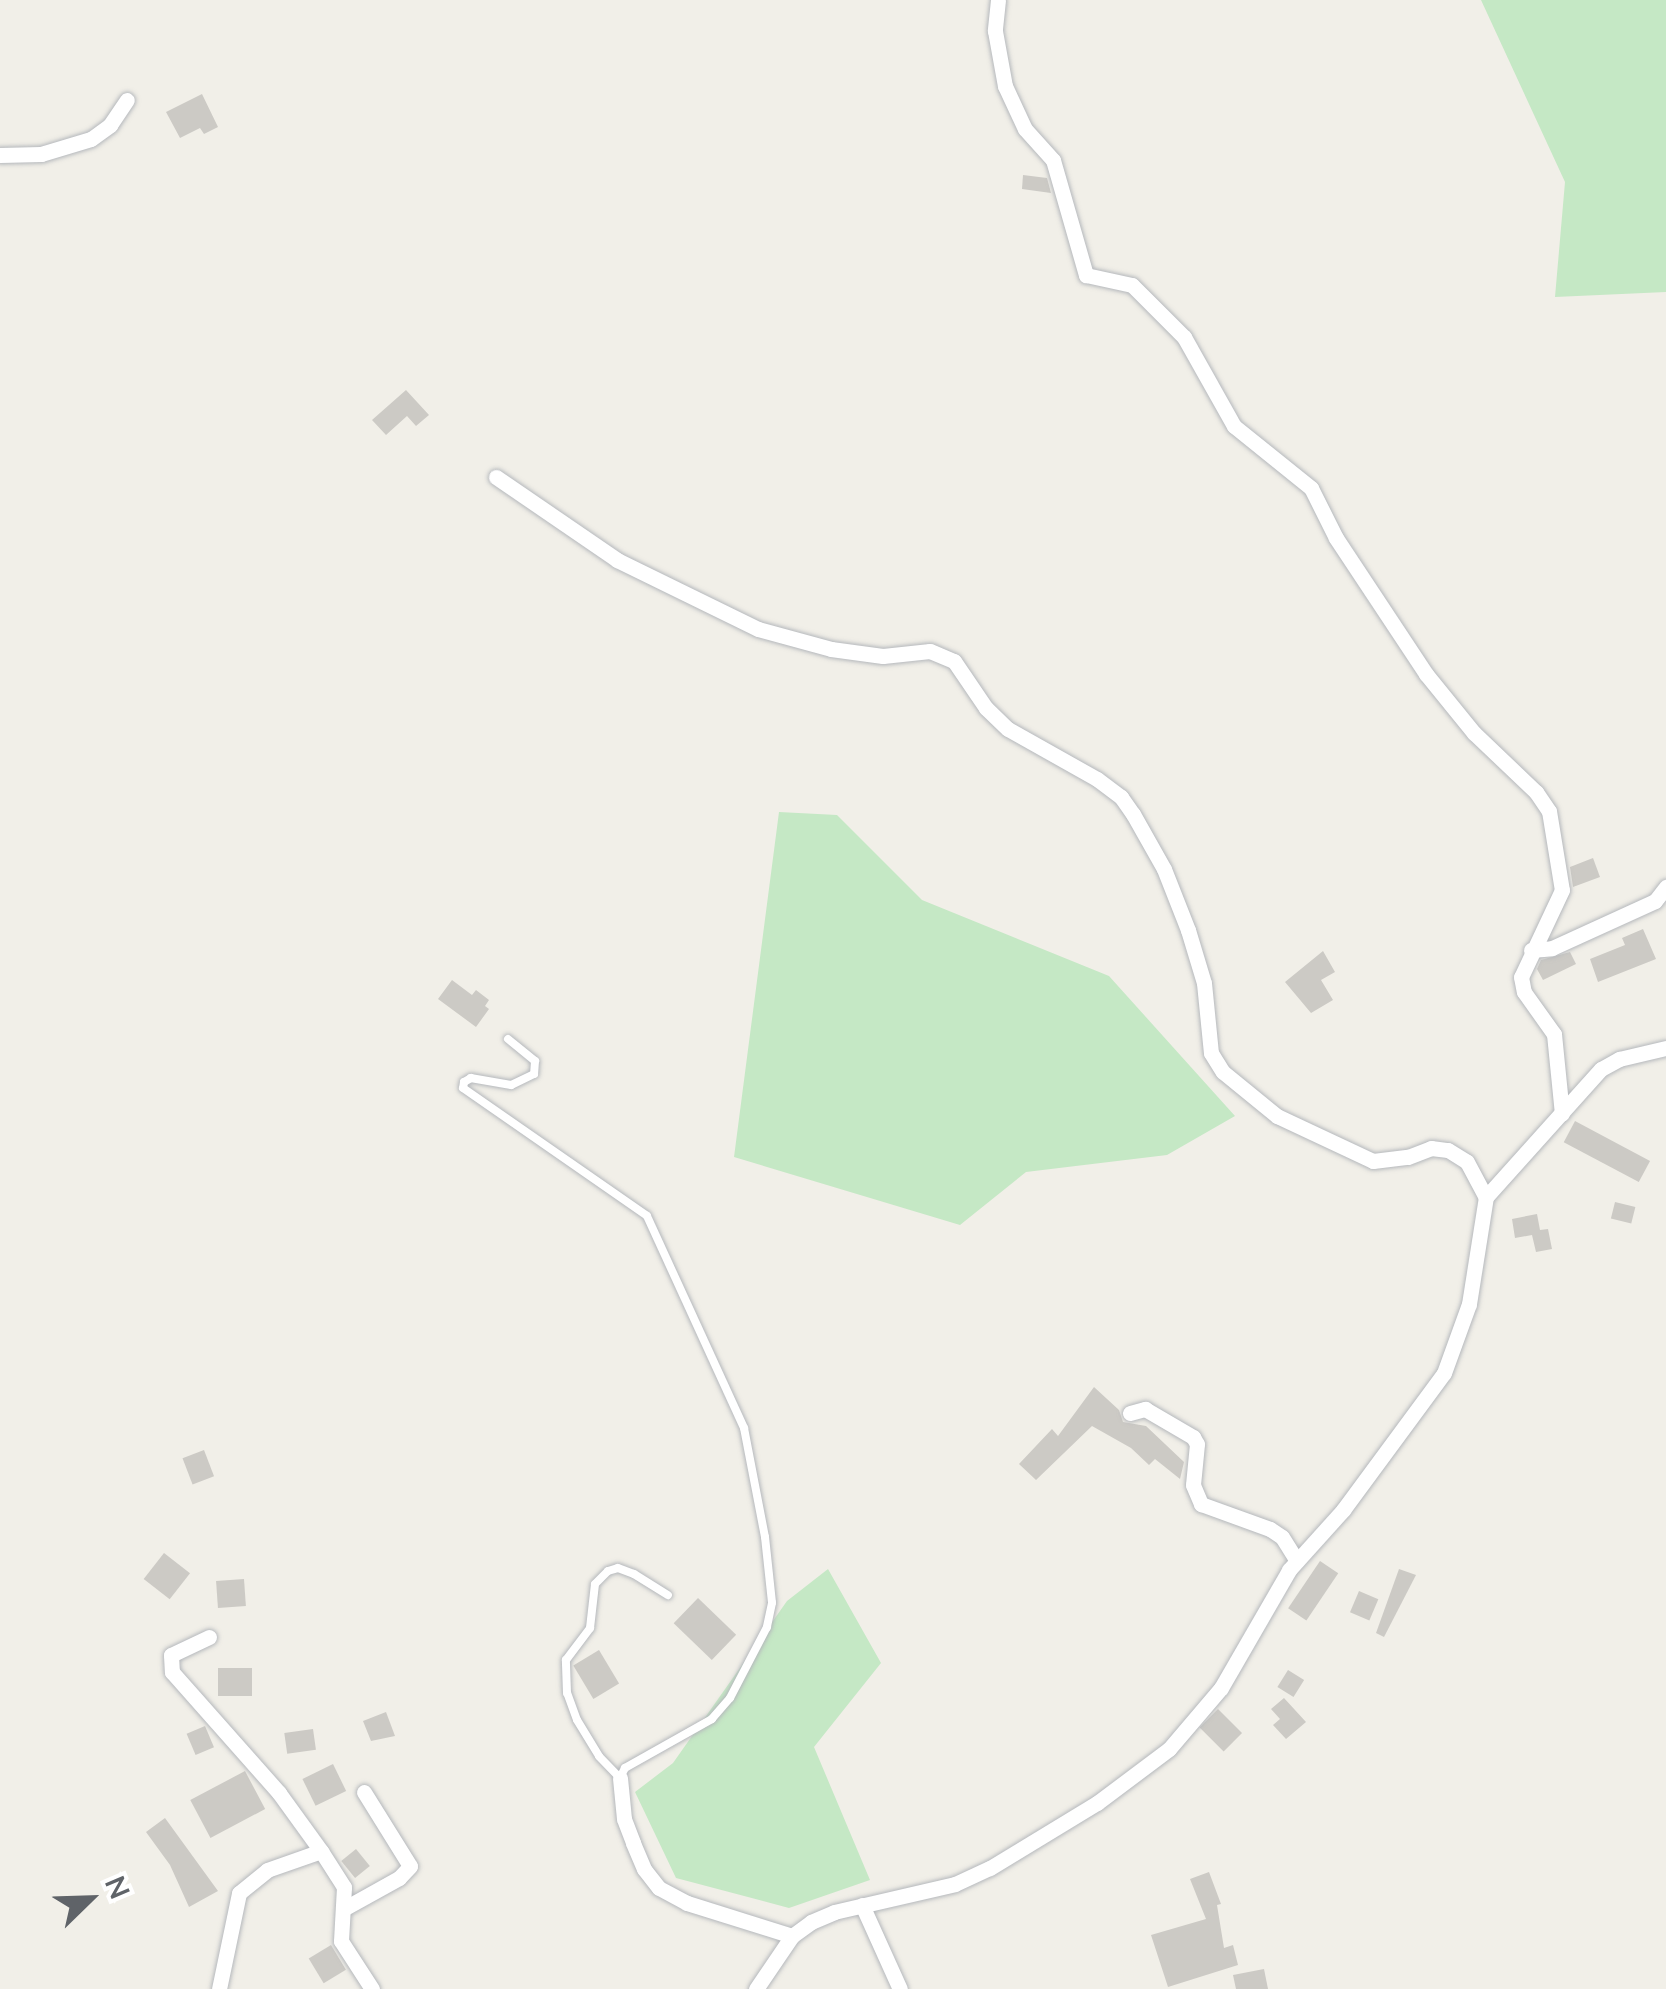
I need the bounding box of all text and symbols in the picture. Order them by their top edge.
north arrow [40,1849,140,1949]
text: N [98,1871,138,1904]

